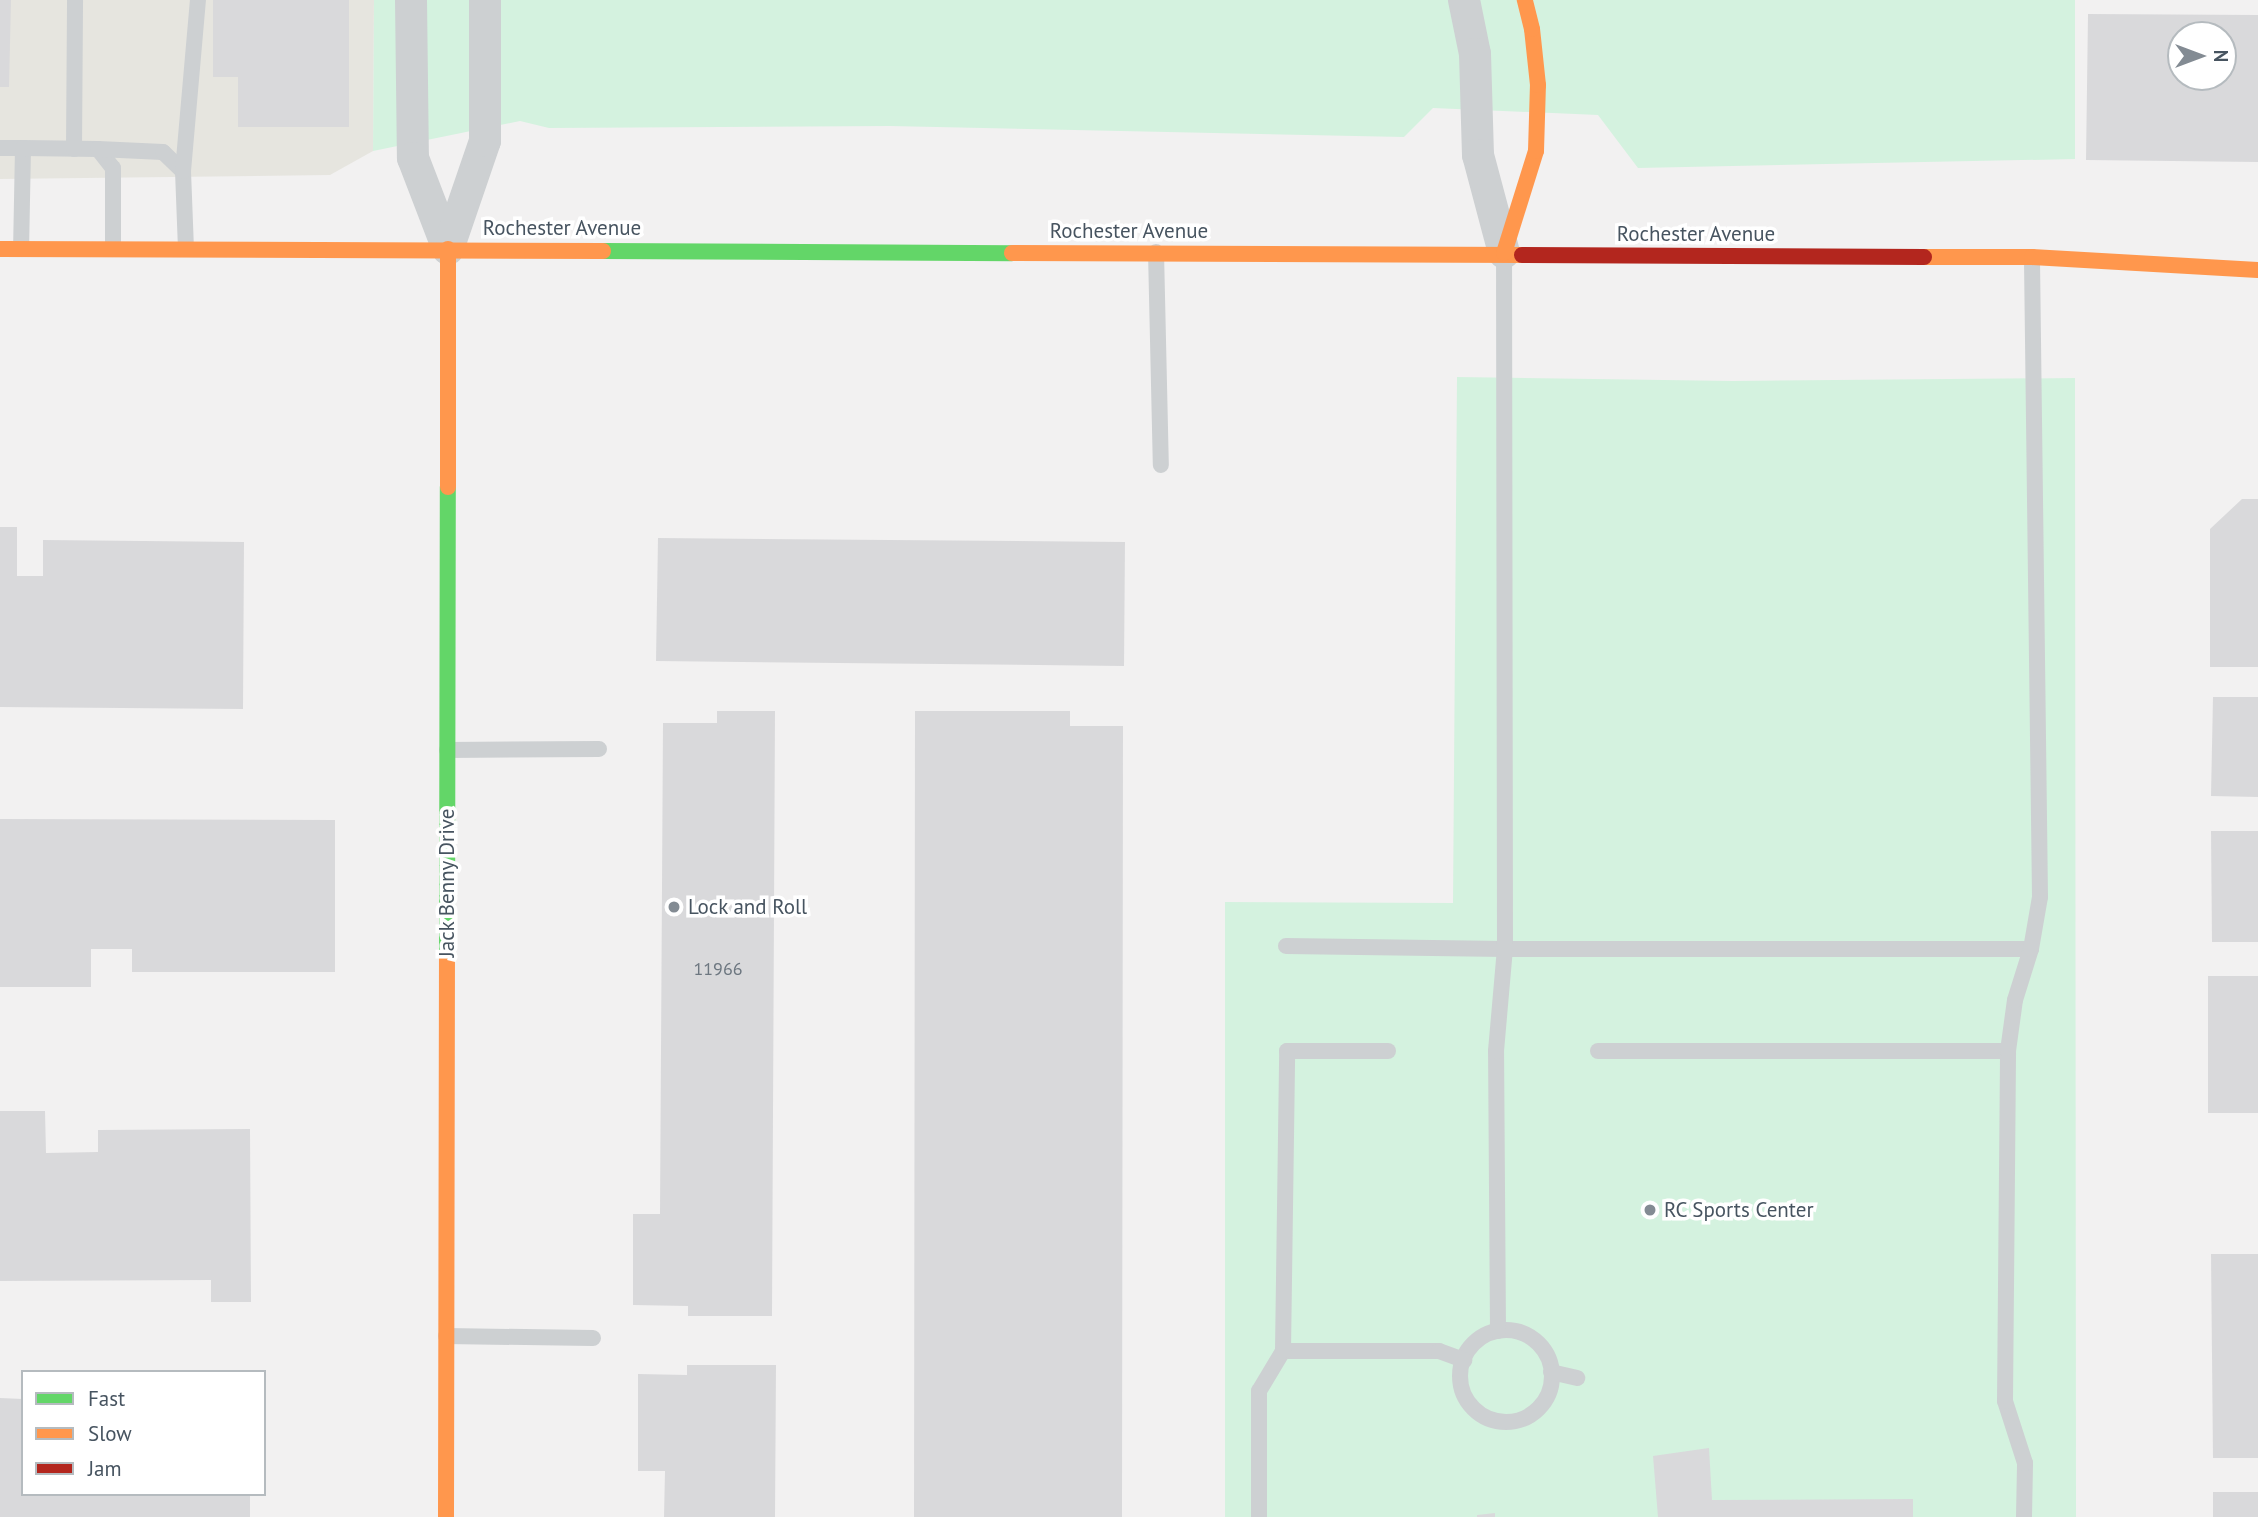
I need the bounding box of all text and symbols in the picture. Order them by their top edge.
north arrow [2167,21,2237,91]
text: N [2209,50,2233,62]
street label: Rochester Avenue [482,215,642,241]
street label: Rochester Avenue [1049,218,1209,244]
street label: Rochester Avenue [1616,221,1776,247]
street label: Jack Benny Drive [434,808,460,958]
place label: Lock and Roll [688,894,808,920]
marker: Lock and Roll [666,899,682,915]
house number: 11966 [693,958,743,980]
place label: RC Sports Center [1664,1197,1814,1223]
marker: RC Sports Center [1642,1202,1658,1218]
legend [21,1370,266,1496]
text: Fast [88,1385,125,1412]
text: Slow [88,1420,132,1447]
text: Jam [88,1455,122,1482]

